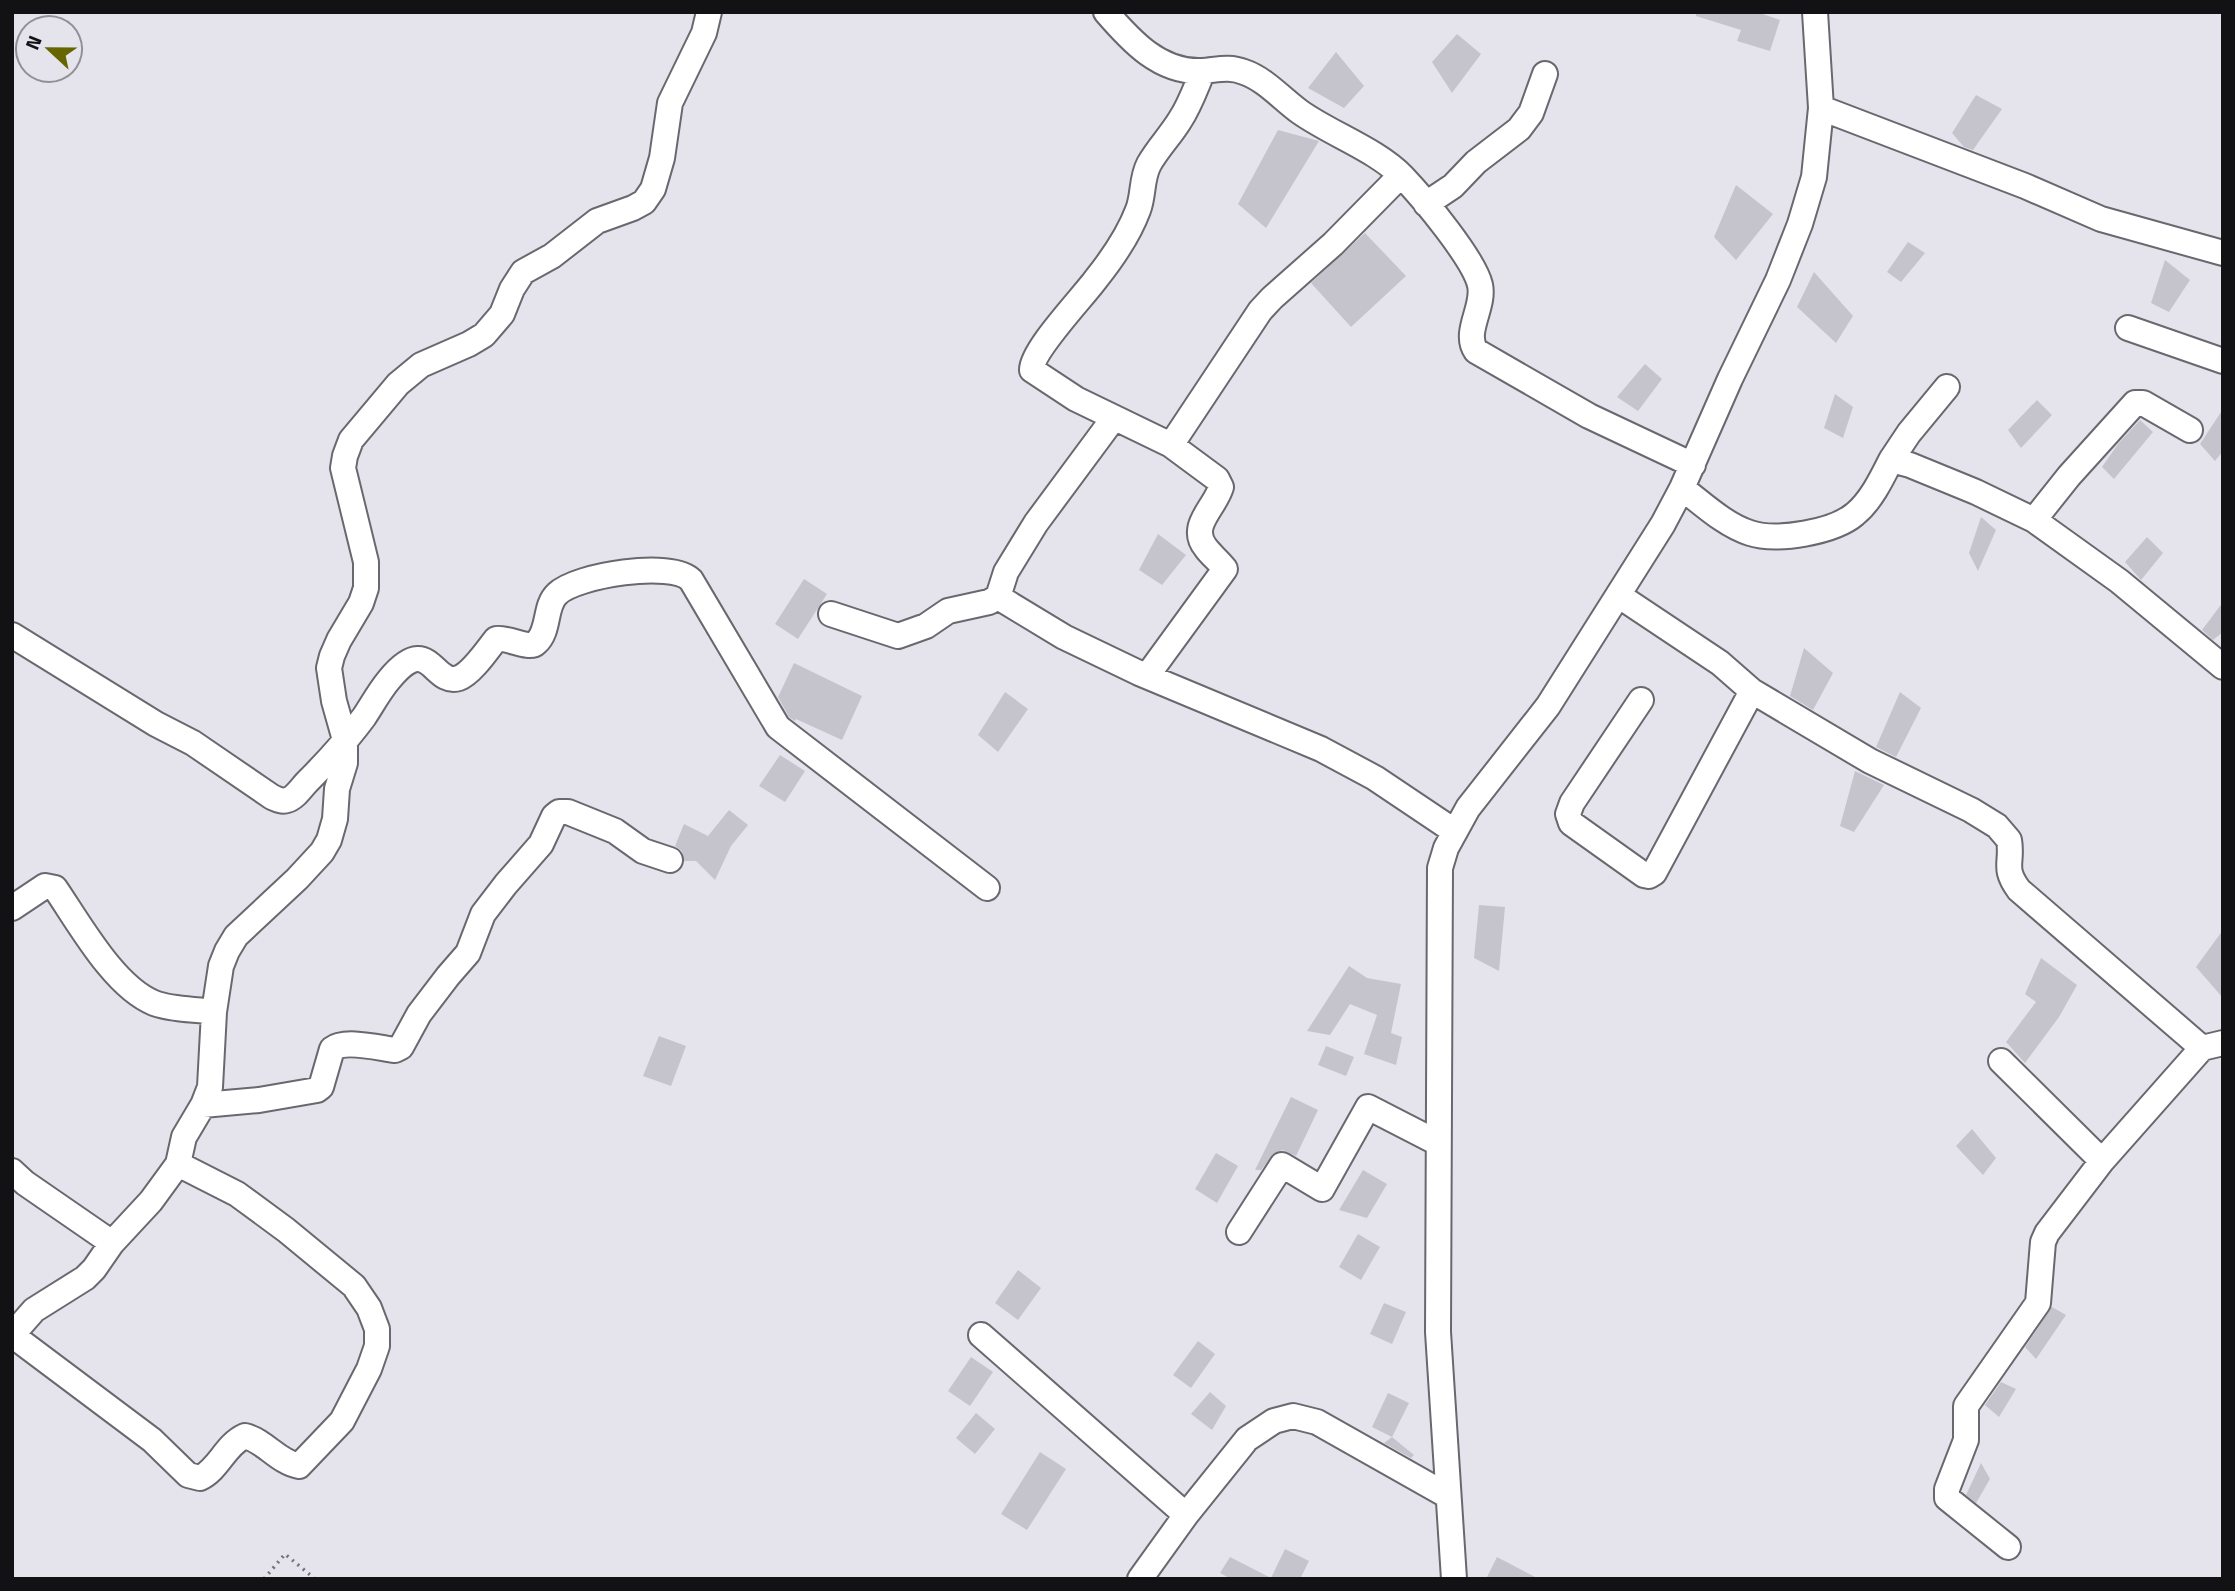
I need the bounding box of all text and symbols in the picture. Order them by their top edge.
north arrow [14,14,84,84]
text: N [17,31,49,54]

